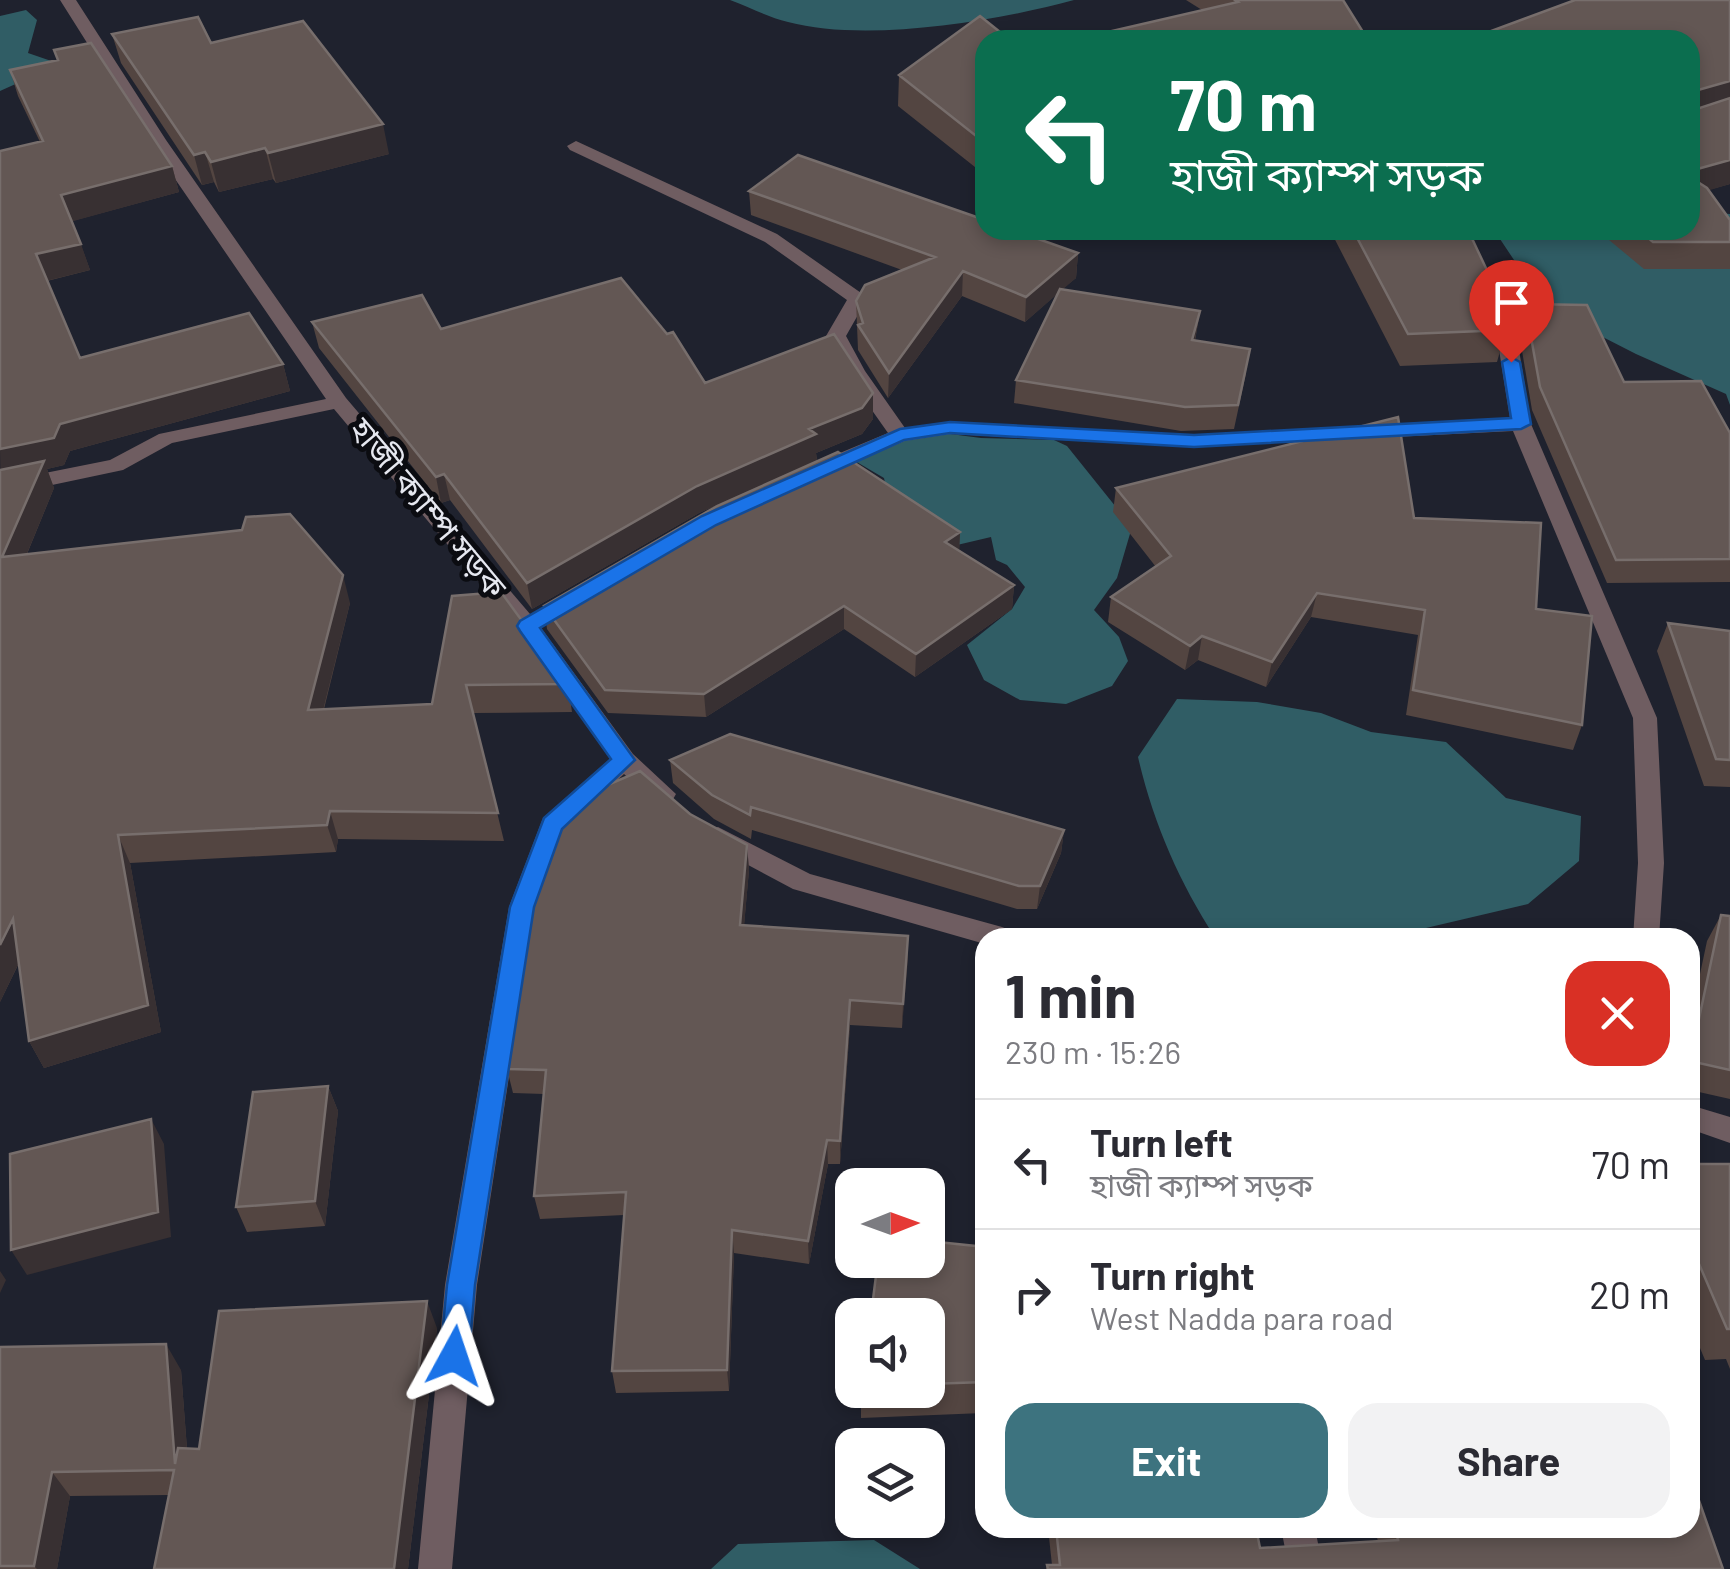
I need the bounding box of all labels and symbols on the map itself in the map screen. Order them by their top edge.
pin [1469,260,1554,363]
street label: হাজী ক্যাম্প সড়ক [343,408,516,605]
north arrow [835,1168,945,1278]
position arrow [402,1304,506,1408]

